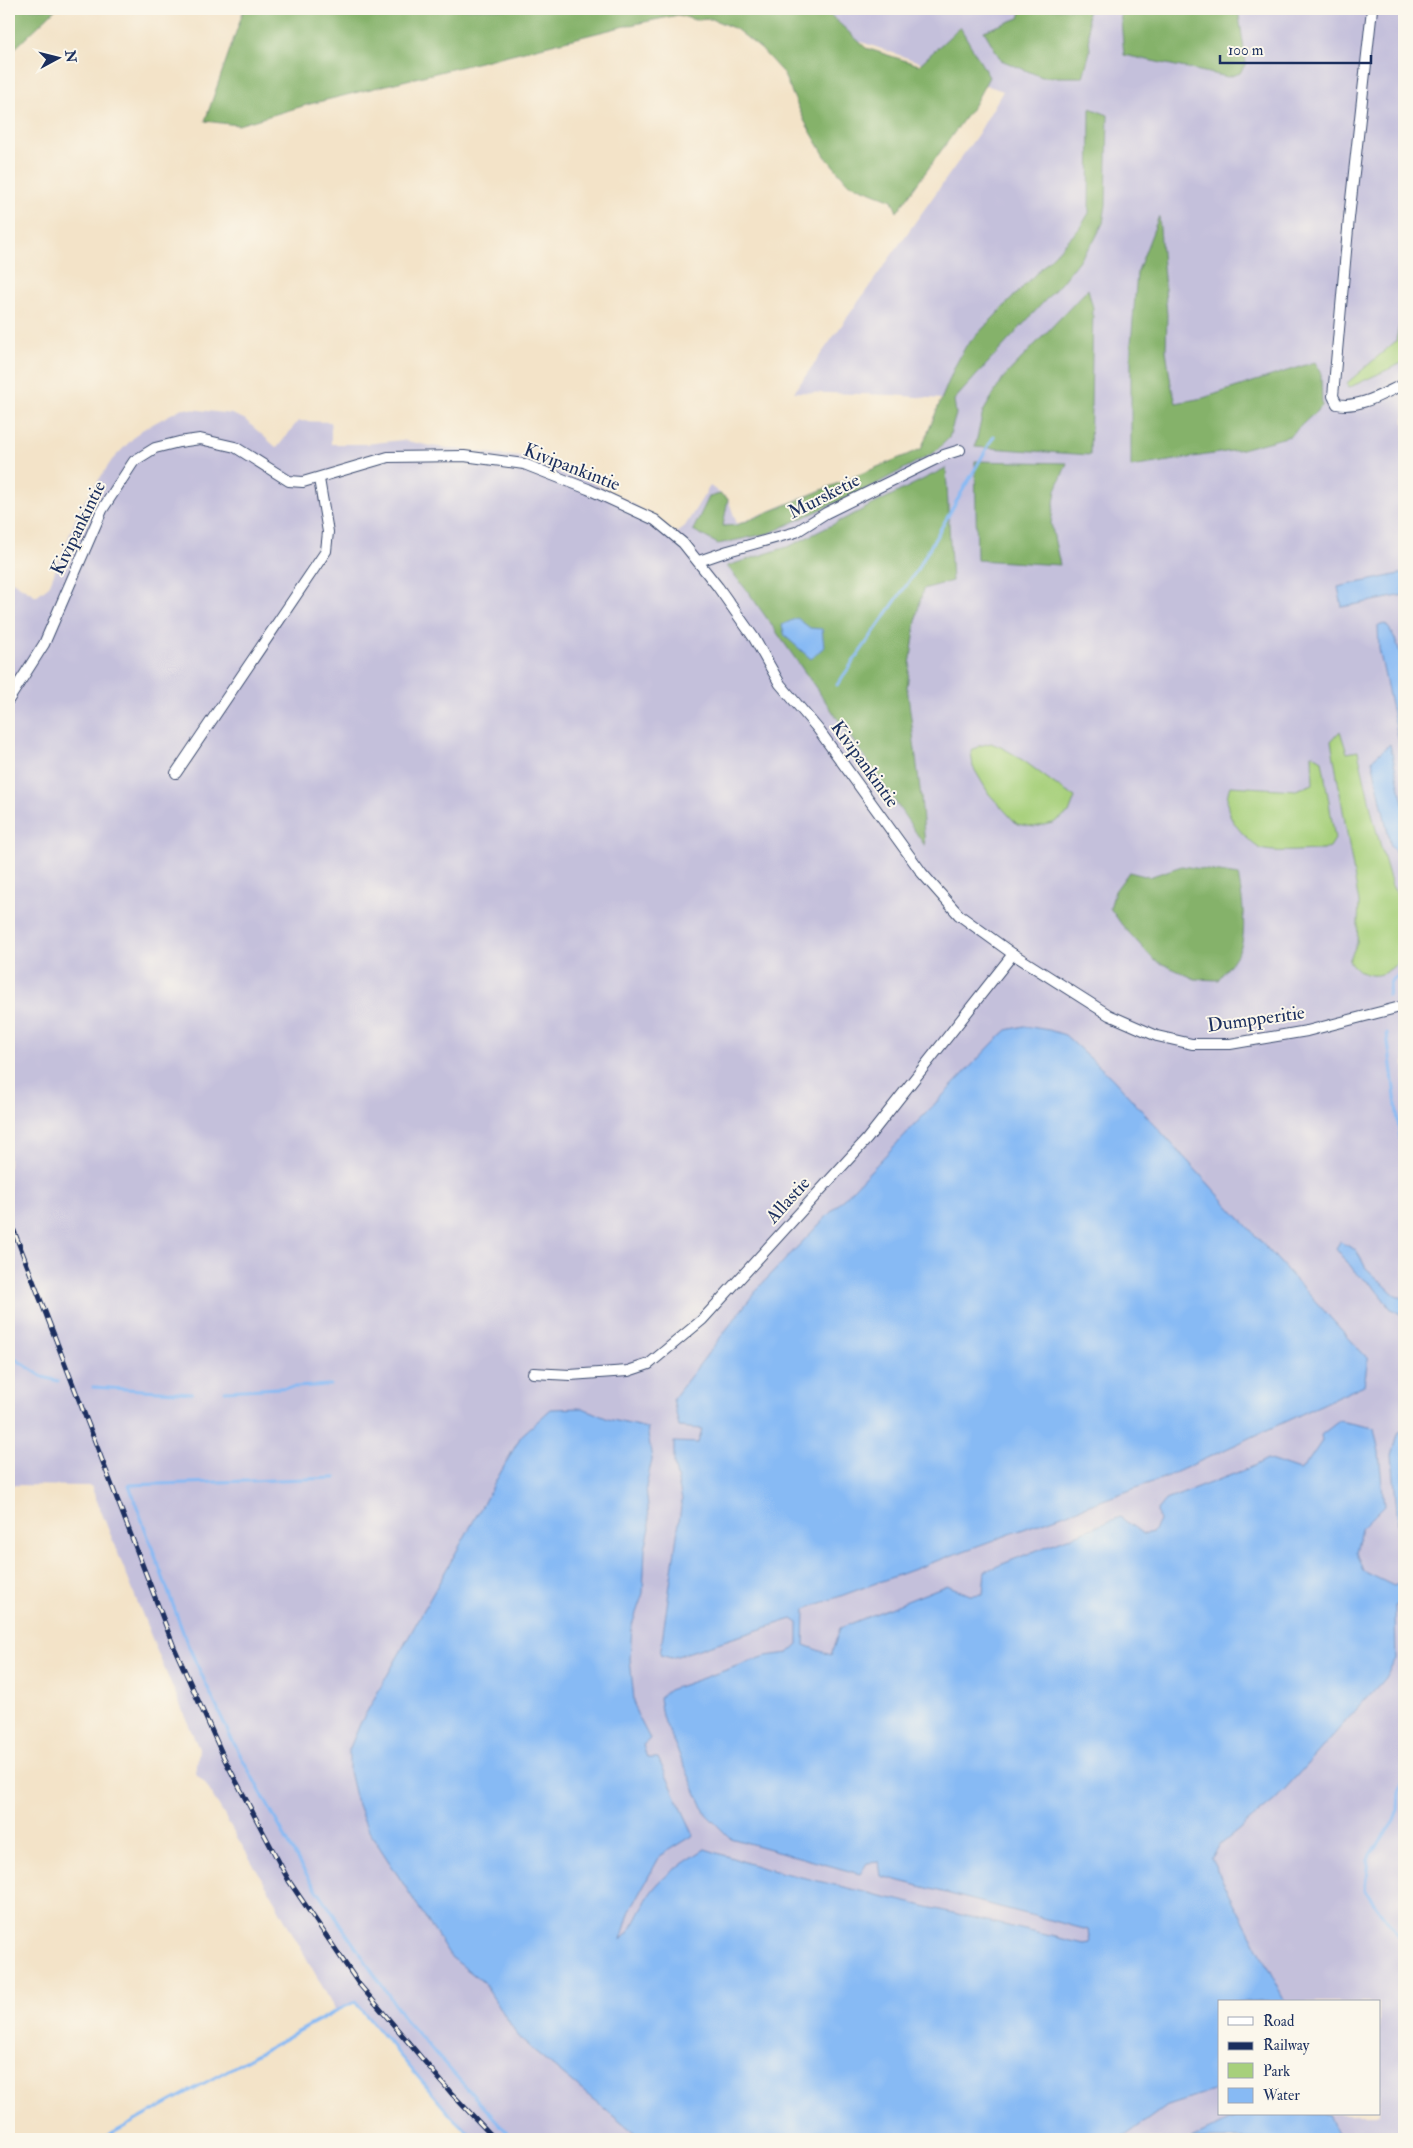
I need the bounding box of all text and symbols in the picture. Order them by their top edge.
north arrow [32,32,82,82]
scale bar [1220,32,1372,64]
text: 100 m [1228,41,1264,60]
text: N [61,48,80,64]
street label: Kivipankintie [520,438,624,497]
street label: Mursketie [784,468,864,524]
street label: Kivipankintie [45,477,112,579]
street label: Kivipankintie [825,716,905,813]
street label: Dumpperitie [1206,1000,1307,1039]
street label: Allastie [760,1171,815,1229]
legend [1218,2000,1380,2116]
text: Road [1263,2012,1295,2031]
text: Railway [1263,2036,1310,2055]
text: Park [1263,2062,1290,2081]
text: Water [1262,2086,1300,2105]

